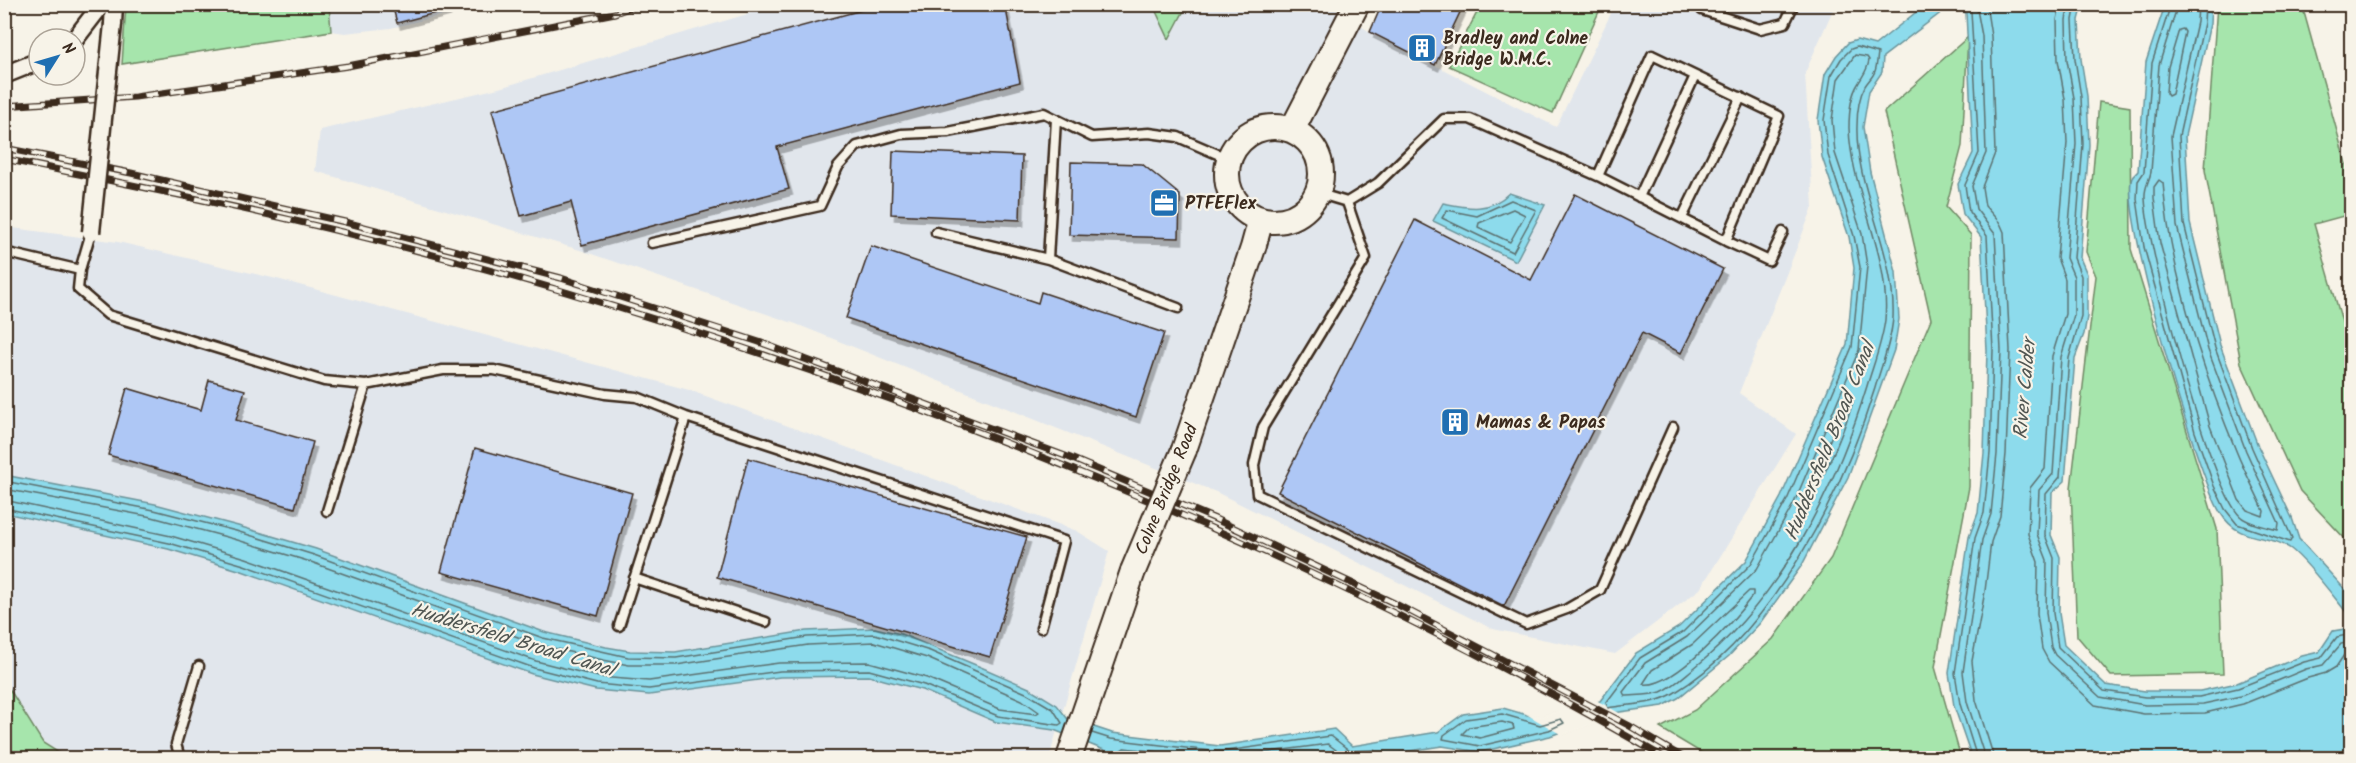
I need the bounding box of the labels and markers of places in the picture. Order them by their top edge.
place label: Bradley and Colne Bridge W.M.C. [1443,25,1588,75]
building icon: Bradley and Colne Bridge W.M.C. [1406,32,1438,64]
office icon: PTFEFlex [1148,187,1180,219]
place label: PTFEFlex [1185,190,1257,219]
building icon: Mamas & Papas [1439,406,1471,438]
place label: Mamas & Papas [1476,409,1606,438]

